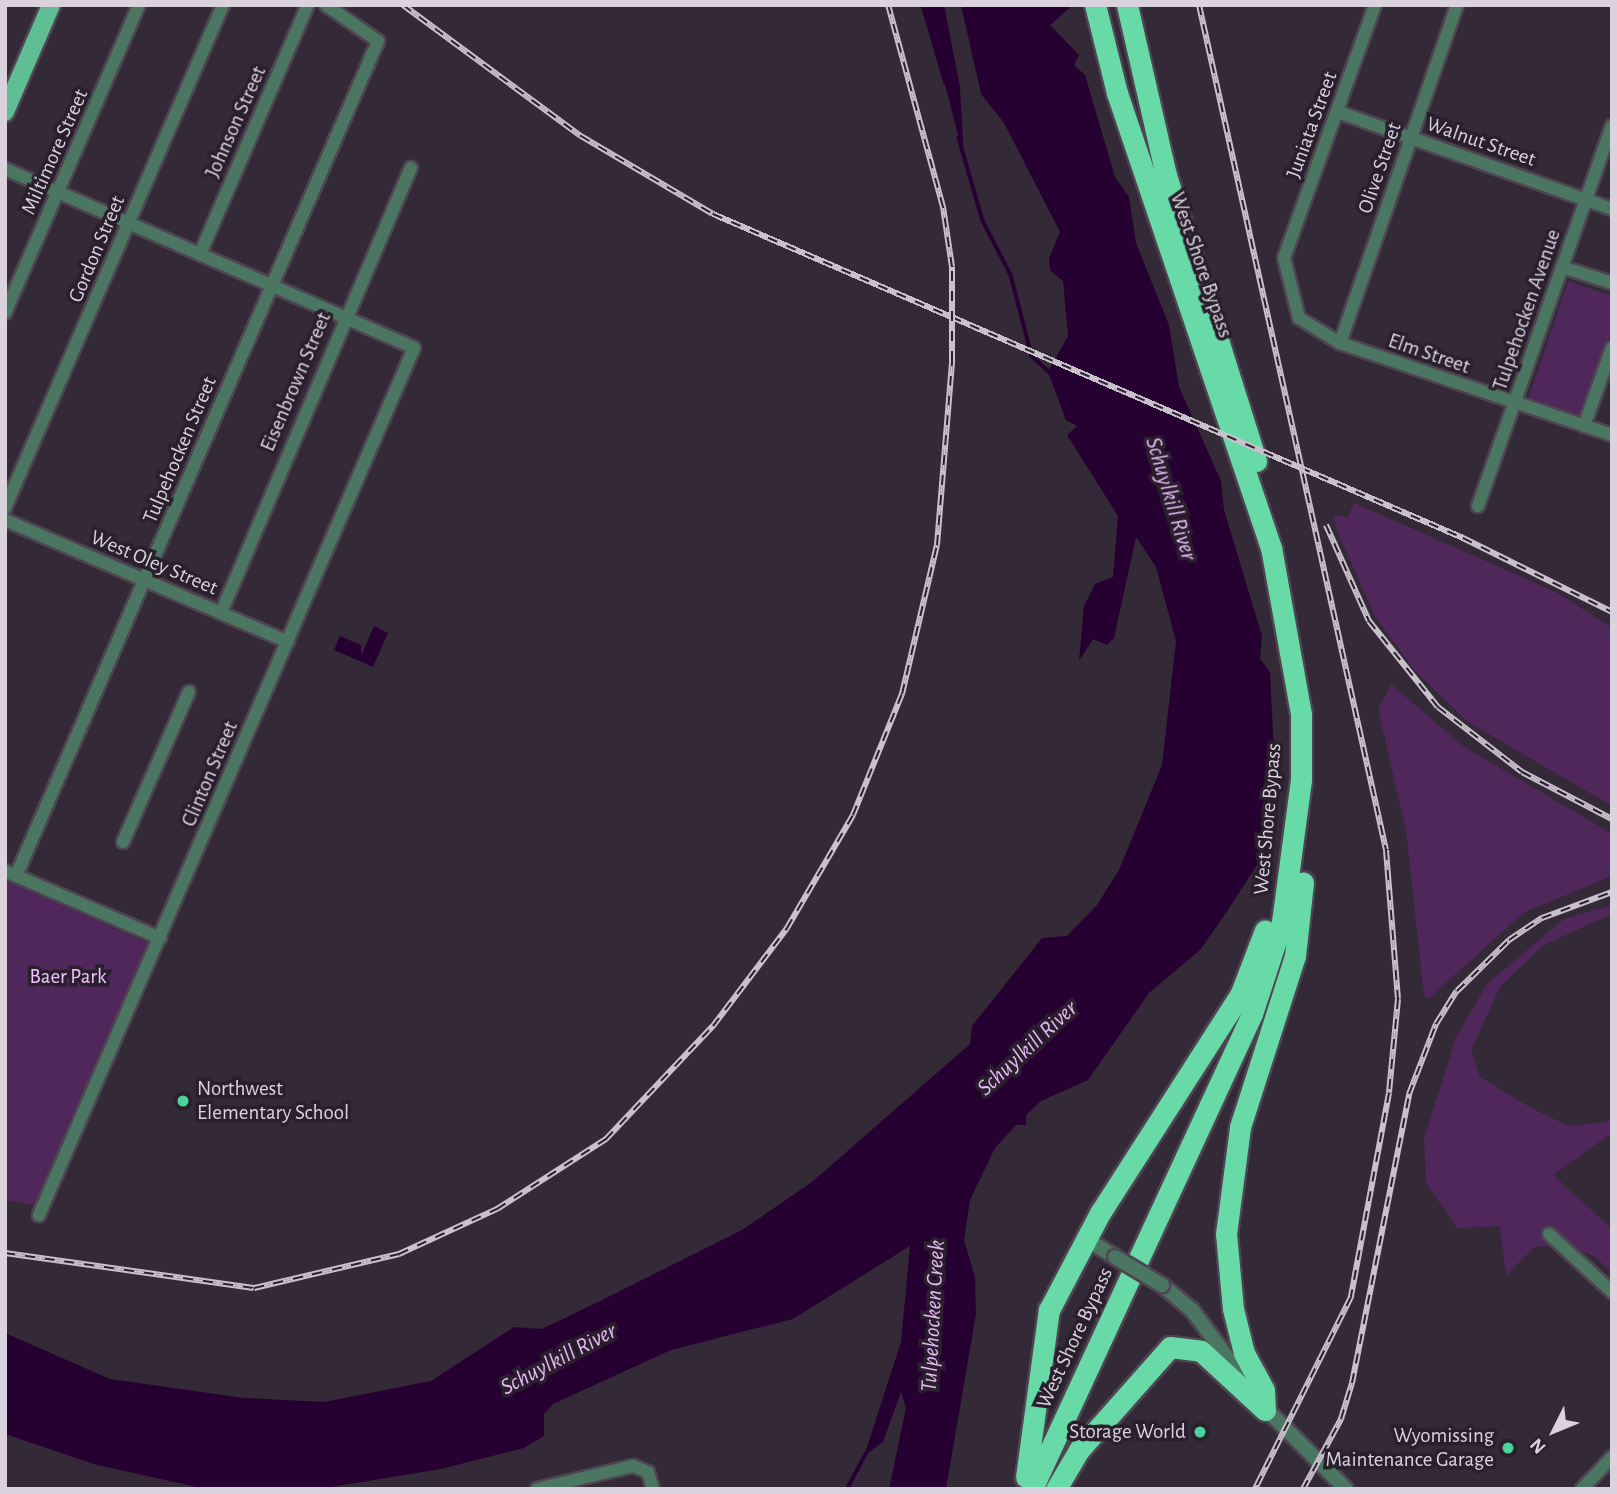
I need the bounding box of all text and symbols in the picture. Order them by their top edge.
street label: Johnson Street [200,62,272,182]
street label: Juniata Street [1281,68,1343,182]
street label: Miltimore Street [16,85,94,219]
street label: Walnut Street [1423,112,1539,172]
street label: Olive Street [1353,119,1407,217]
street label: West Shore Bypass [1164,189,1238,341]
street label: Gordon Street [63,192,131,306]
street label: Tulpehocken Avenue [1488,226,1566,394]
street label: Eisenbrown Street [255,309,337,455]
street label: Elm Street [1385,328,1473,380]
street label: Tulpehocken Street [138,373,222,527]
water label: Schuylkill River [1138,434,1202,564]
street label: West Oley Street [87,525,221,601]
street label: Clinton Street [176,717,244,831]
street label: West Shore Bypass [1249,742,1287,896]
park label: Baer Park [29,964,107,990]
water label: Schuylkill River [972,996,1084,1102]
place label: Northwest Elementary School [197,1076,349,1126]
marker: Northwest Elementary School [175,1093,191,1109]
water label: Tulpehocken Creek [916,1239,952,1393]
street label: West Shore Bypass [1031,1264,1119,1412]
water label: Schuylkill River [496,1318,622,1402]
north arrow [1519,1396,1589,1466]
place label: Storage World [1069,1419,1186,1445]
place label: Wyomissing Maintenance Garage [1325,1423,1494,1473]
marker: Storage World [1192,1424,1208,1440]
text: N [1527,1434,1550,1457]
marker: Wyomissing Maintenance Garage [1500,1440,1516,1456]

